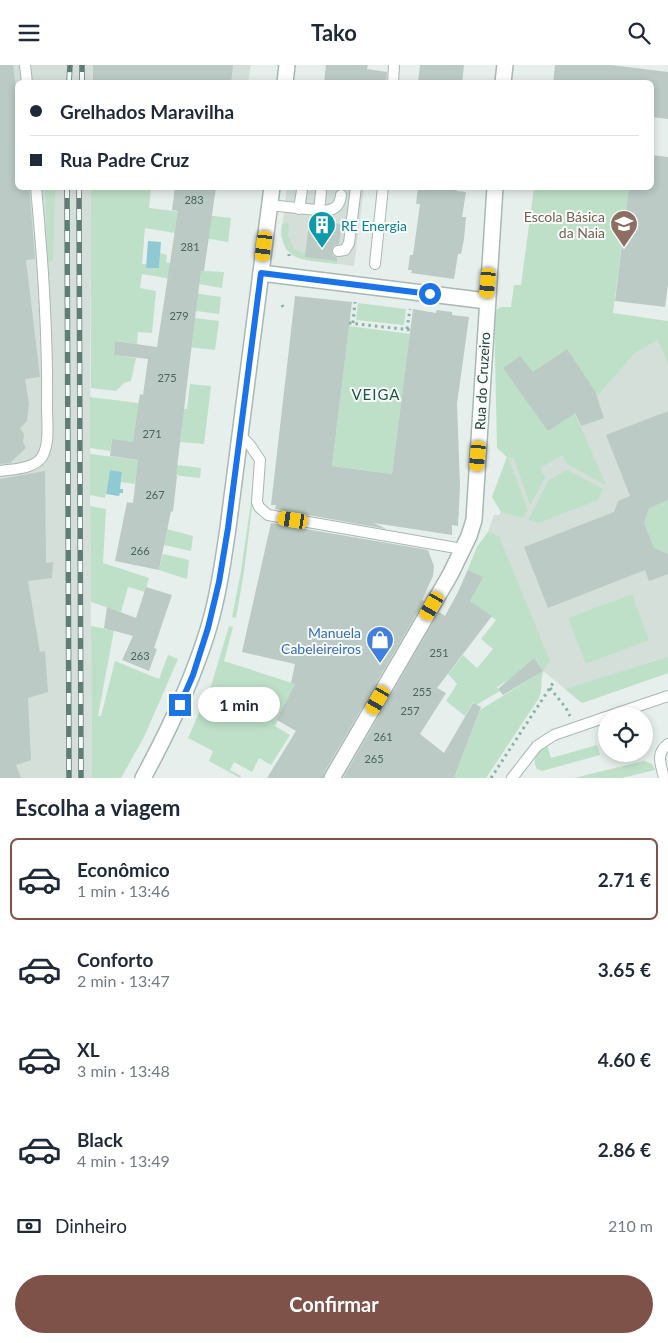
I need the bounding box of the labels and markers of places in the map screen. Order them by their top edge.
place label: Escola Básica da Naia [524,208,605,241]
school or university icon: Escola Básica da Naia [609,209,639,248]
building icon: RE Energia [307,210,337,249]
place label: RE Energia [341,217,407,234]
place label: Manuela Cabeleireiros [281,624,361,657]
shop icon: Manuela Cabeleireiros [365,625,395,664]

